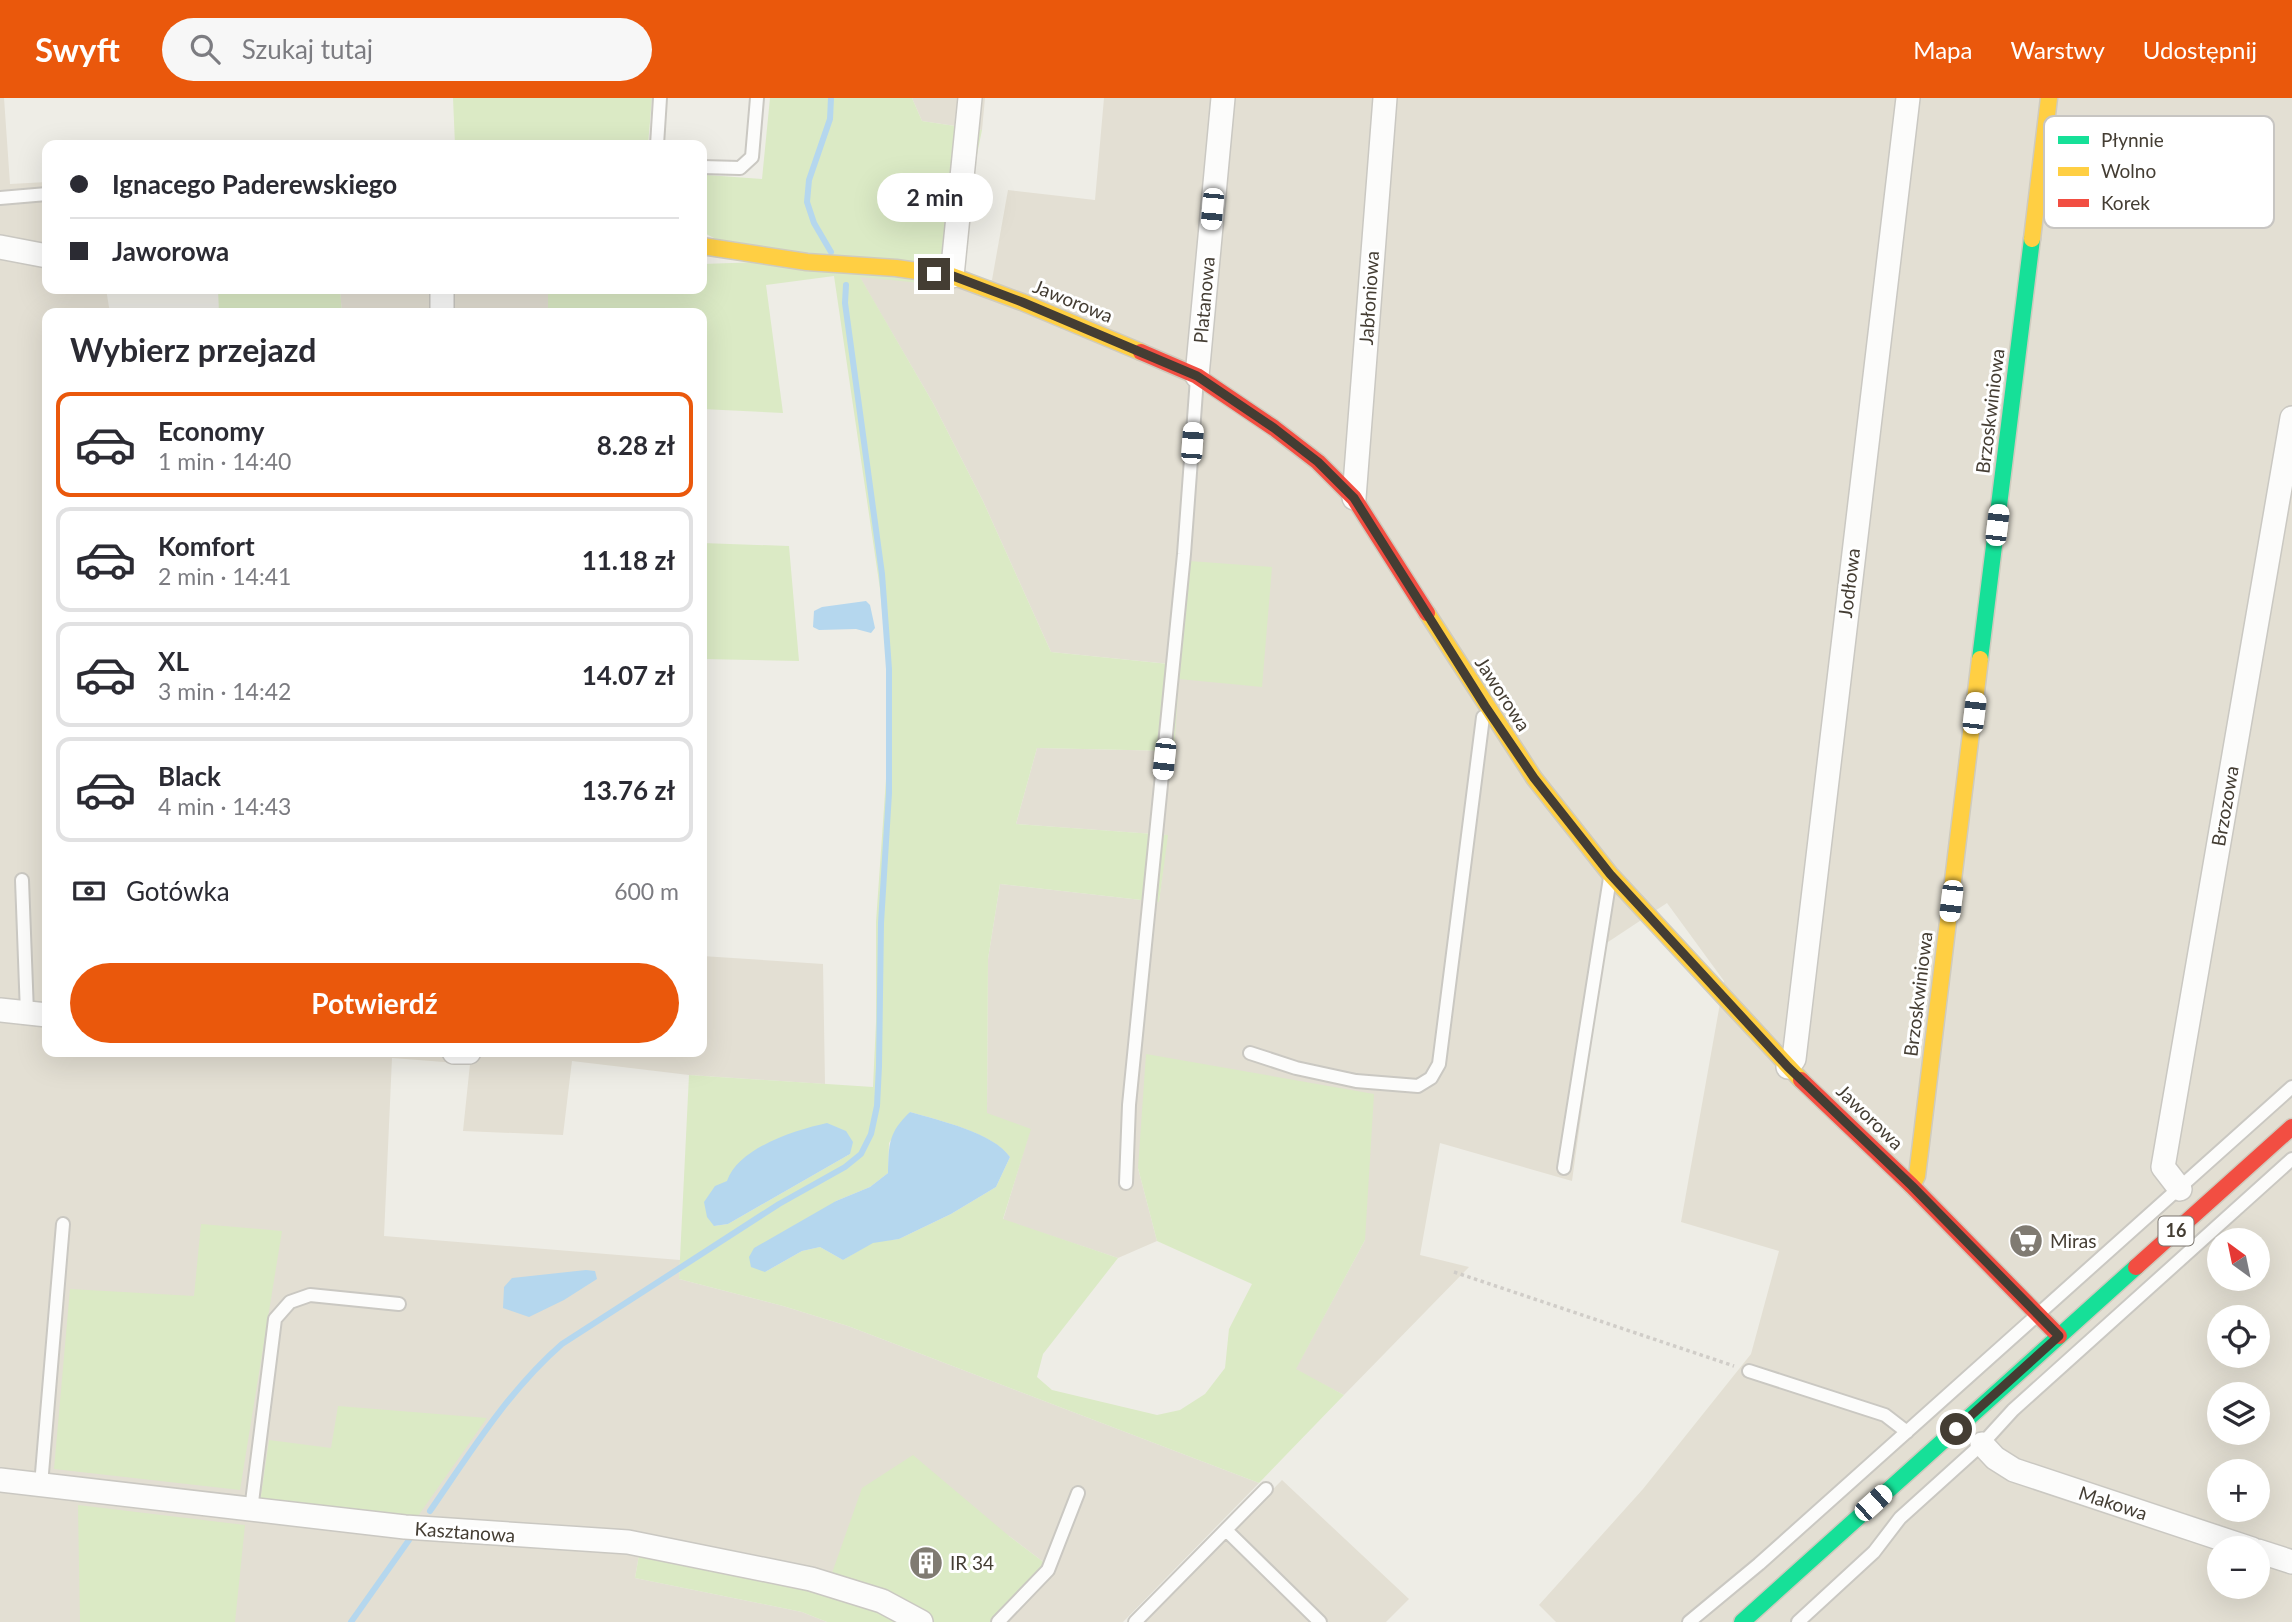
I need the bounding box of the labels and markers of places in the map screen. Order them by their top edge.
supermarket icon: Miras [2007,1222,2045,1260]
place label: Miras [2050,1229,2097,1252]
building icon: IR 34 [907,1544,945,1582]
place label: IR 34 [950,1551,994,1574]

